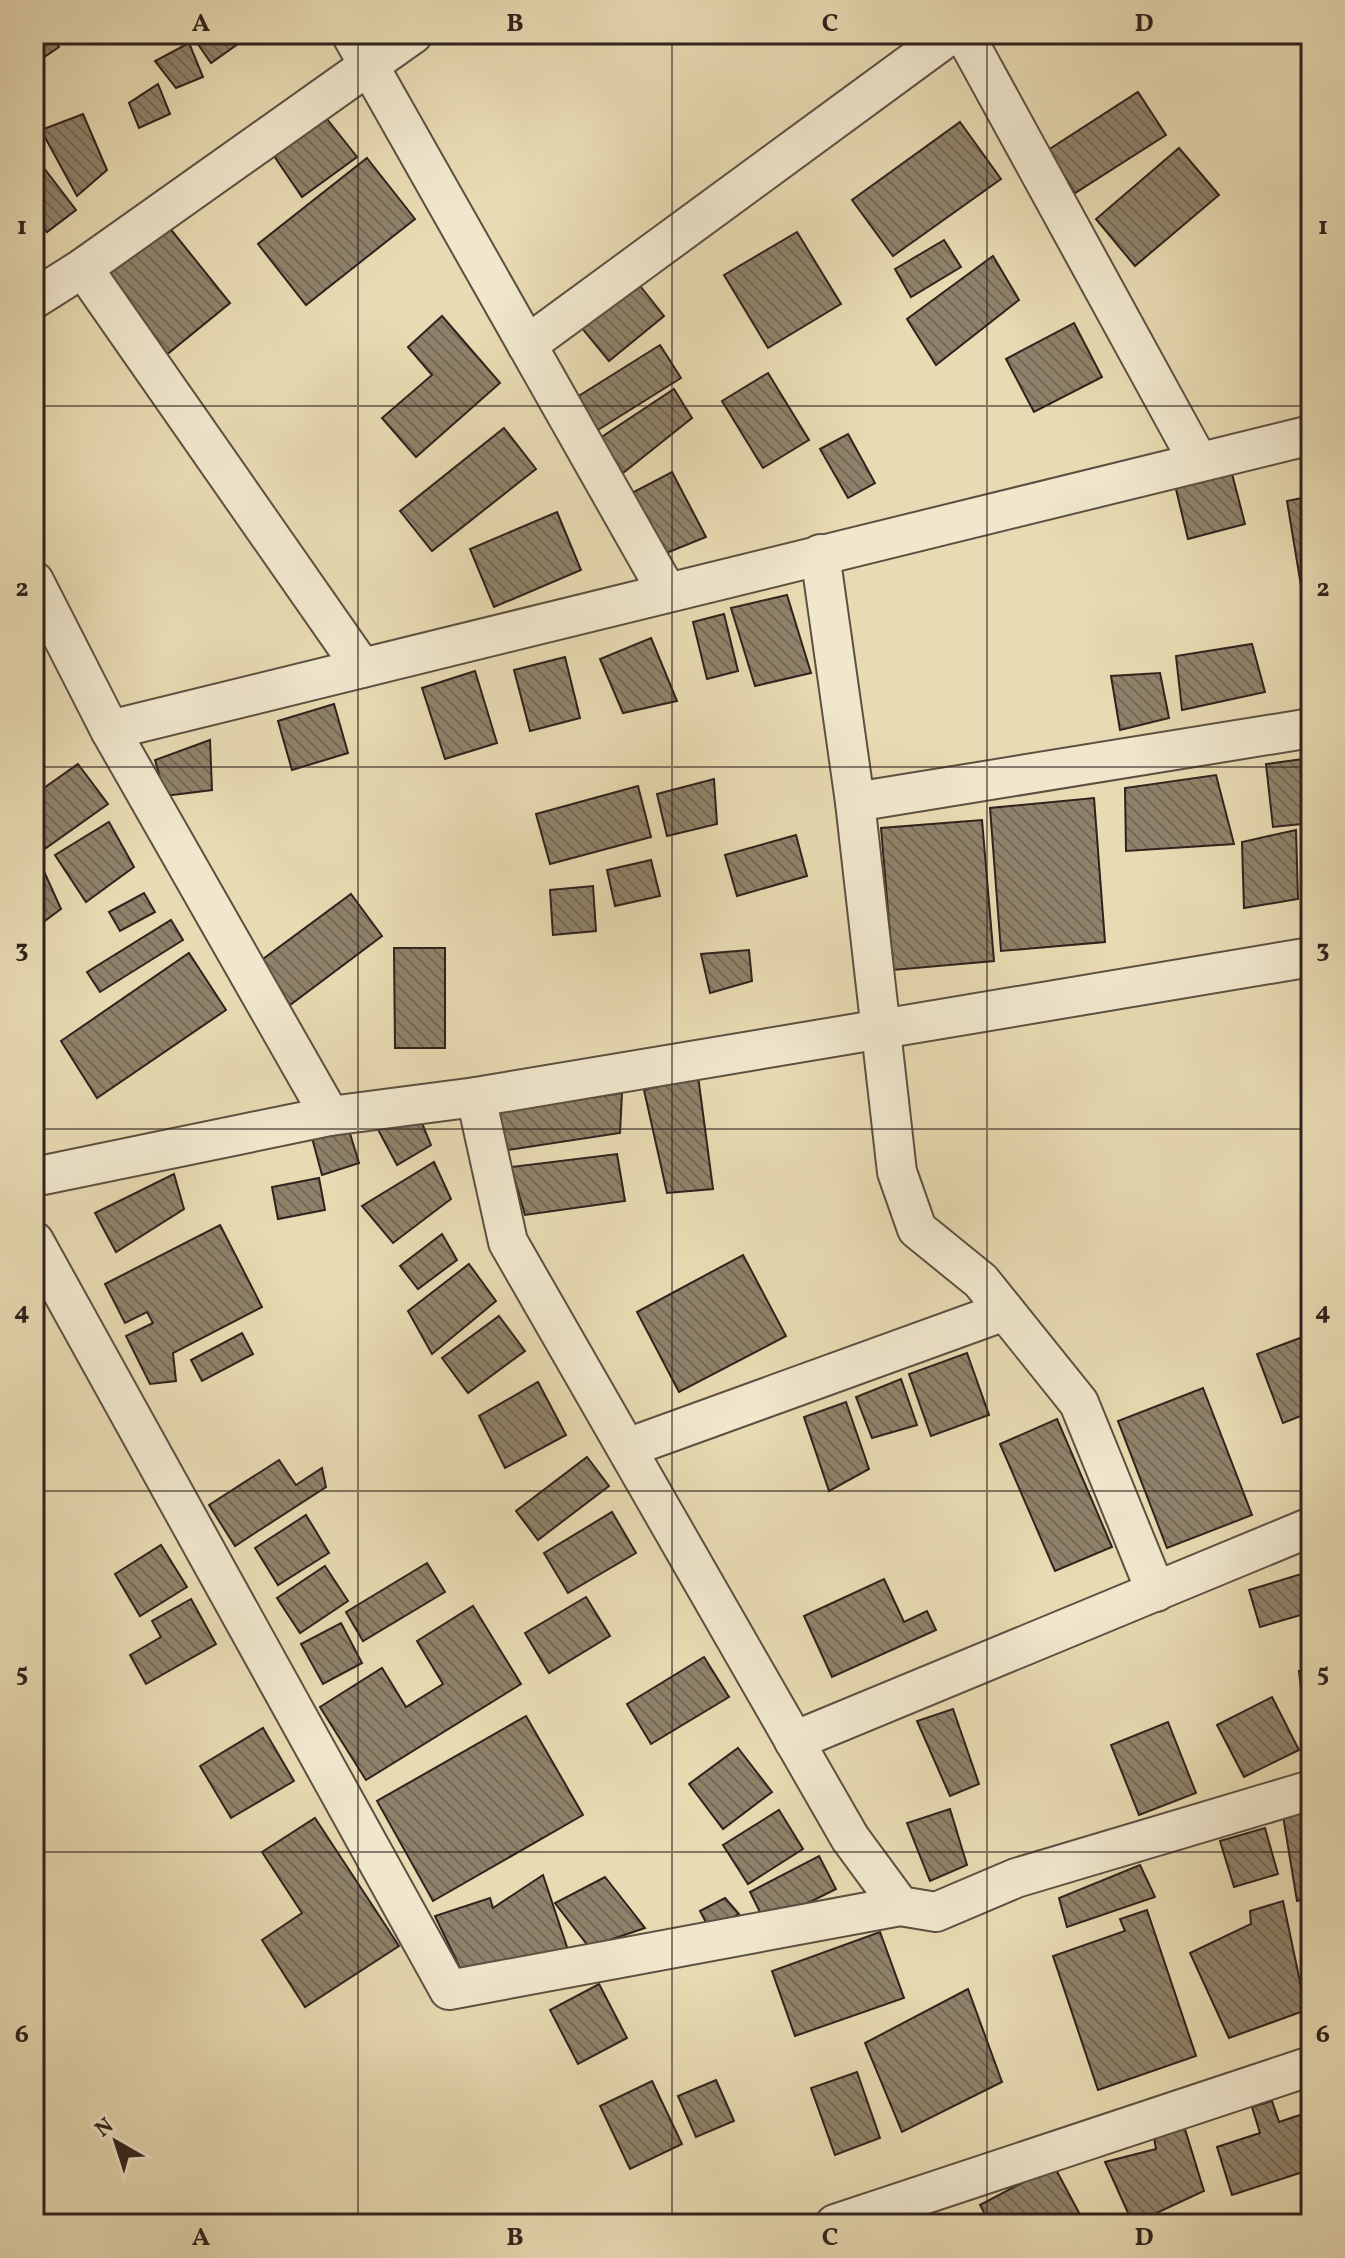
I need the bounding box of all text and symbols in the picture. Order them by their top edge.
text: A [192,6,211,42]
text: B [506,6,524,42]
text: C [822,6,838,42]
text: D [1134,6,1154,42]
text: 1 [17,209,27,245]
text: 1 [1318,209,1328,245]
text: 2 [15,571,29,607]
text: 2 [1316,571,1330,607]
text: 3 [15,932,29,968]
text: 3 [1316,932,1330,968]
text: 4 [14,1294,30,1330]
text: 4 [1315,1294,1331,1330]
text: 5 [16,1656,28,1692]
text: 5 [1317,1656,1329,1692]
text: 6 [15,2017,29,2053]
text: 6 [1316,2017,1330,2053]
north arrow [76,2102,156,2182]
text: N [89,2111,121,2145]
text: A [192,2220,211,2256]
text: B [506,2220,524,2256]
text: C [822,2220,838,2256]
text: D [1134,2220,1154,2256]

